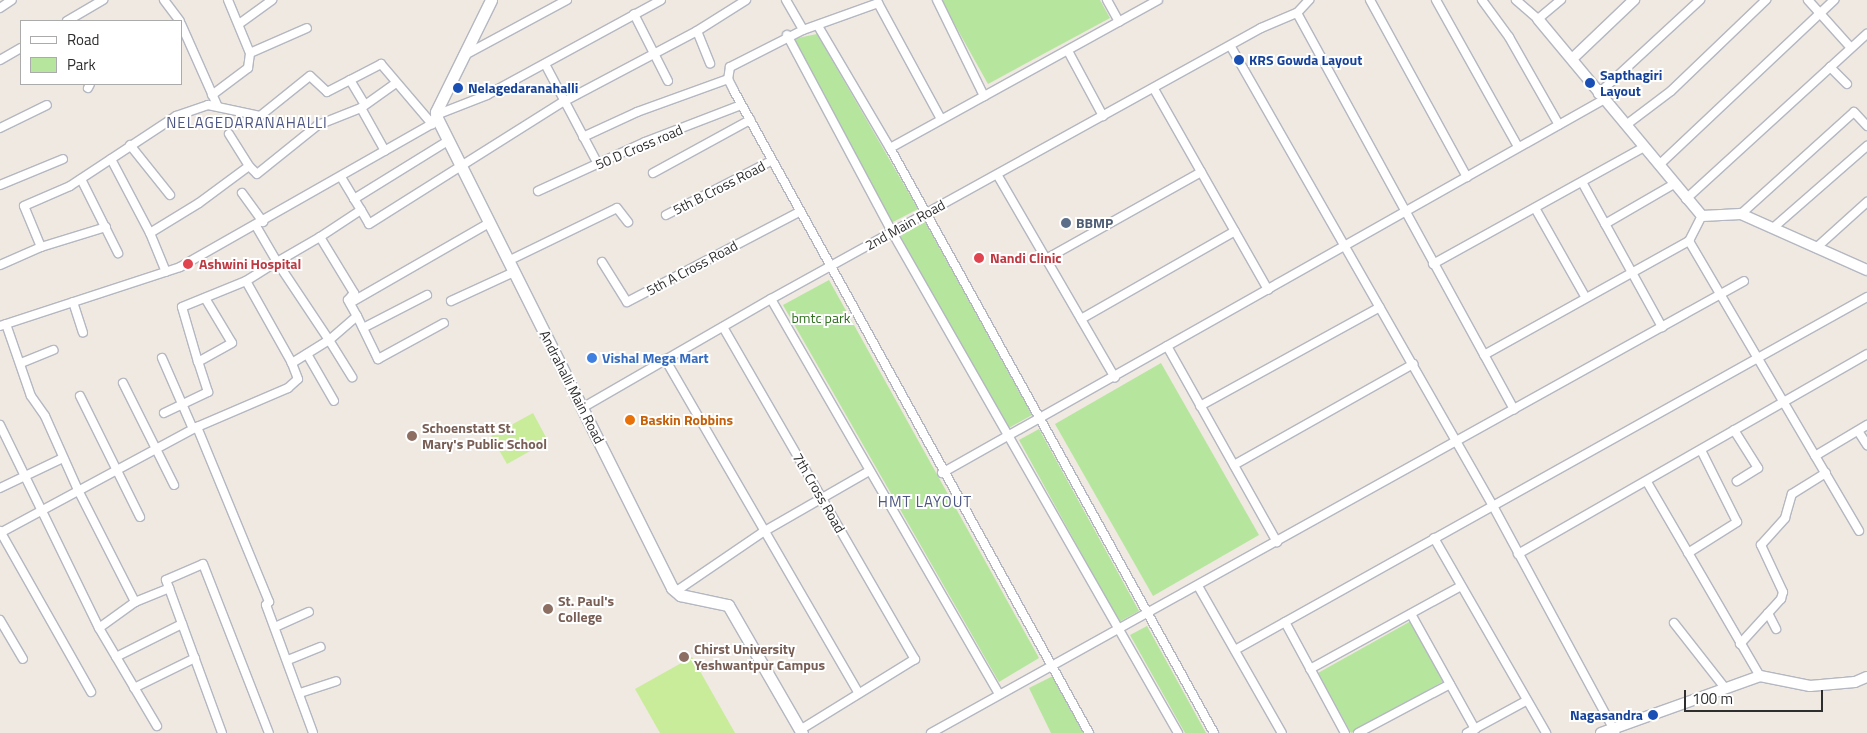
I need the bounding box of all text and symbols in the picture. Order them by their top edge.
legend [20,20,182,85]
text: Road [67,28,99,51]
place label: KRS Gowda Layout [1249,52,1362,68]
text: Park [67,53,96,76]
marker: KRS Gowda Layout [1233,54,1245,66]
place label: Sapthagiri Layout [1600,67,1662,100]
marker: Sapthagiri Layout [1584,77,1596,89]
place label: Nelagedaranahalli [468,80,578,96]
marker: Nelagedaranahalli [452,82,464,94]
district label: NELAGEDARANAHALLI [164,114,330,132]
street label: 50 D Cross road [593,121,685,173]
street label: 5th B Cross Road [670,158,768,218]
street label: 2nd Main Road [862,196,948,254]
place label: BBMP [1076,215,1113,231]
marker: BBMP [1060,217,1072,229]
street label: 5th A Cross Road [644,237,740,299]
place label: Nandi Clinic [990,250,1062,266]
marker: Nandi Clinic [972,251,986,265]
place label: Ashwini Hospital [199,256,301,272]
marker: Ashwini Hospital [181,257,195,271]
park label: bmtc park [791,310,851,326]
street label: Andrahalli Main Road [536,327,608,447]
place label: Vishal Mega Mart [602,350,709,366]
marker: Vishal Mega Mart [586,352,598,364]
place label: Baskin Robbins [640,412,733,428]
marker: Baskin Robbins [624,414,636,426]
place label: Schoenstatt St. Mary's Public School [422,420,547,452]
marker: Schoenstatt St. Mary's Public School [406,430,418,442]
street label: 7th Cross Road [789,450,849,536]
district label: HMT LAYOUT [877,493,973,511]
place label: St. Paul's College [558,593,614,626]
marker: St. Paul's College [542,603,554,615]
place label: Chirst University Yeshwantpur Campus [694,641,825,674]
marker: Chirst University Yeshwantpur Campus [678,651,690,663]
scale bar [1687,680,1826,712]
text: 100 m [1692,687,1733,710]
place label: Nagasandra [1570,707,1643,723]
marker: Nagasandra [1647,709,1659,721]

